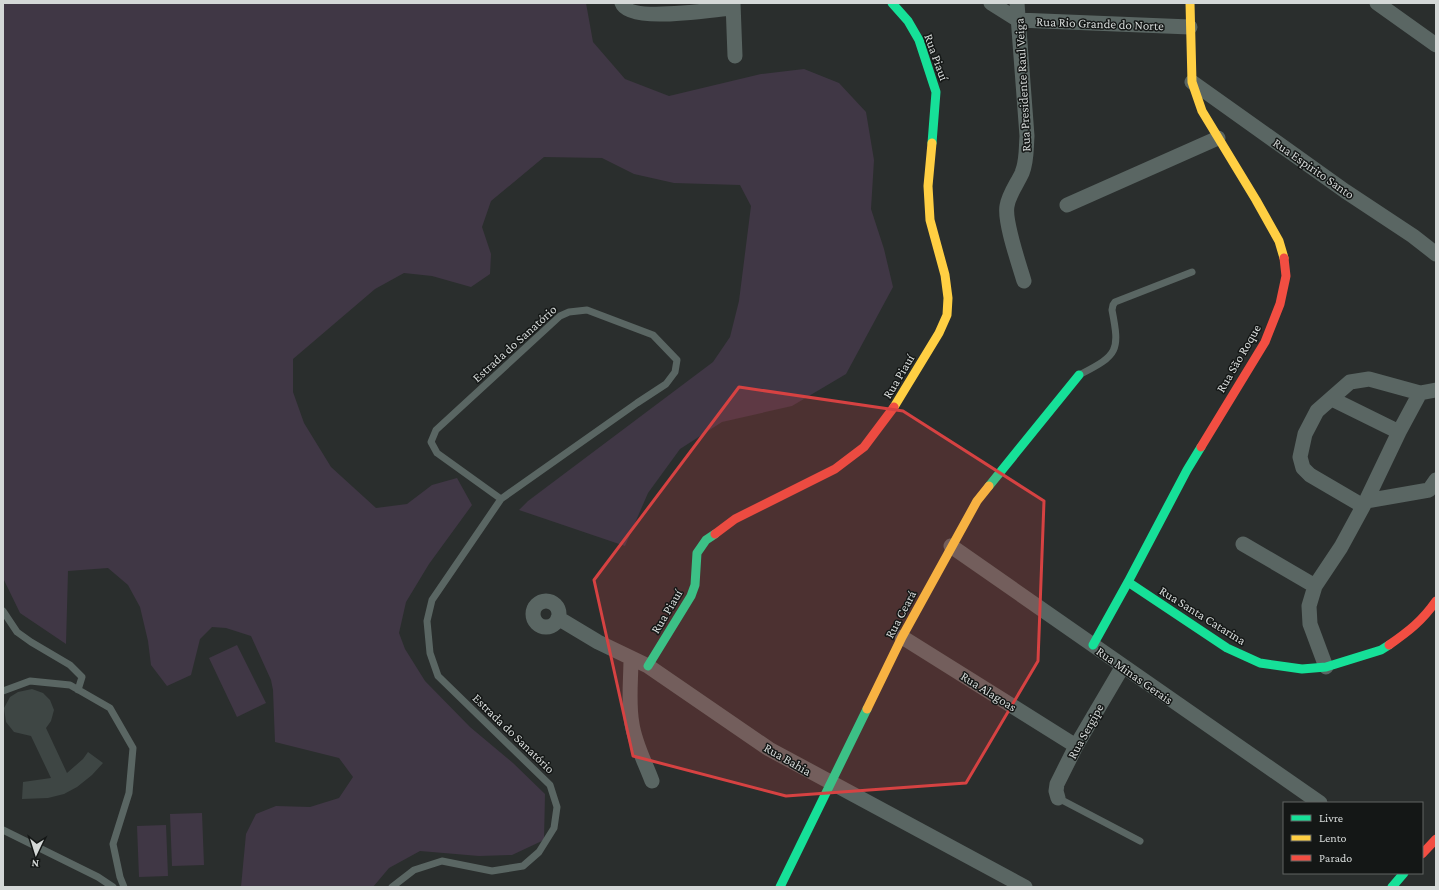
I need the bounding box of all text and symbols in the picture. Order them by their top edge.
street label: Rua Rio Grande do Norte [1036,14,1164,33]
street label: Rua Presidente Raul Veiga [1012,18,1033,152]
street label: Rua Piauí [921,32,952,83]
street label: Rua Espirito Santo [1270,135,1357,202]
street label: Estrada do Sanatório [469,302,560,385]
street label: Rua São Roque [1213,321,1264,395]
street label: Rua Piauí [879,351,918,401]
street label: Rua Santa Catarina [1157,583,1249,648]
street label: Rua Piauí [647,586,686,636]
street label: Rua Ceará [882,588,919,641]
street label: Rua Minas Gerais [1094,643,1176,707]
street label: Rua Alagoas [958,668,1019,714]
street label: Estrada do Sanatório [470,690,558,776]
street label: Rua Sergipe [1064,701,1107,761]
street label: Rua Bahia [762,740,814,779]
legend [1283,802,1423,874]
text: Livre [1319,811,1343,825]
text: Lento [1319,831,1347,845]
north arrow [16,834,56,874]
text: Parado [1319,851,1352,865]
text: N [31,858,39,870]

